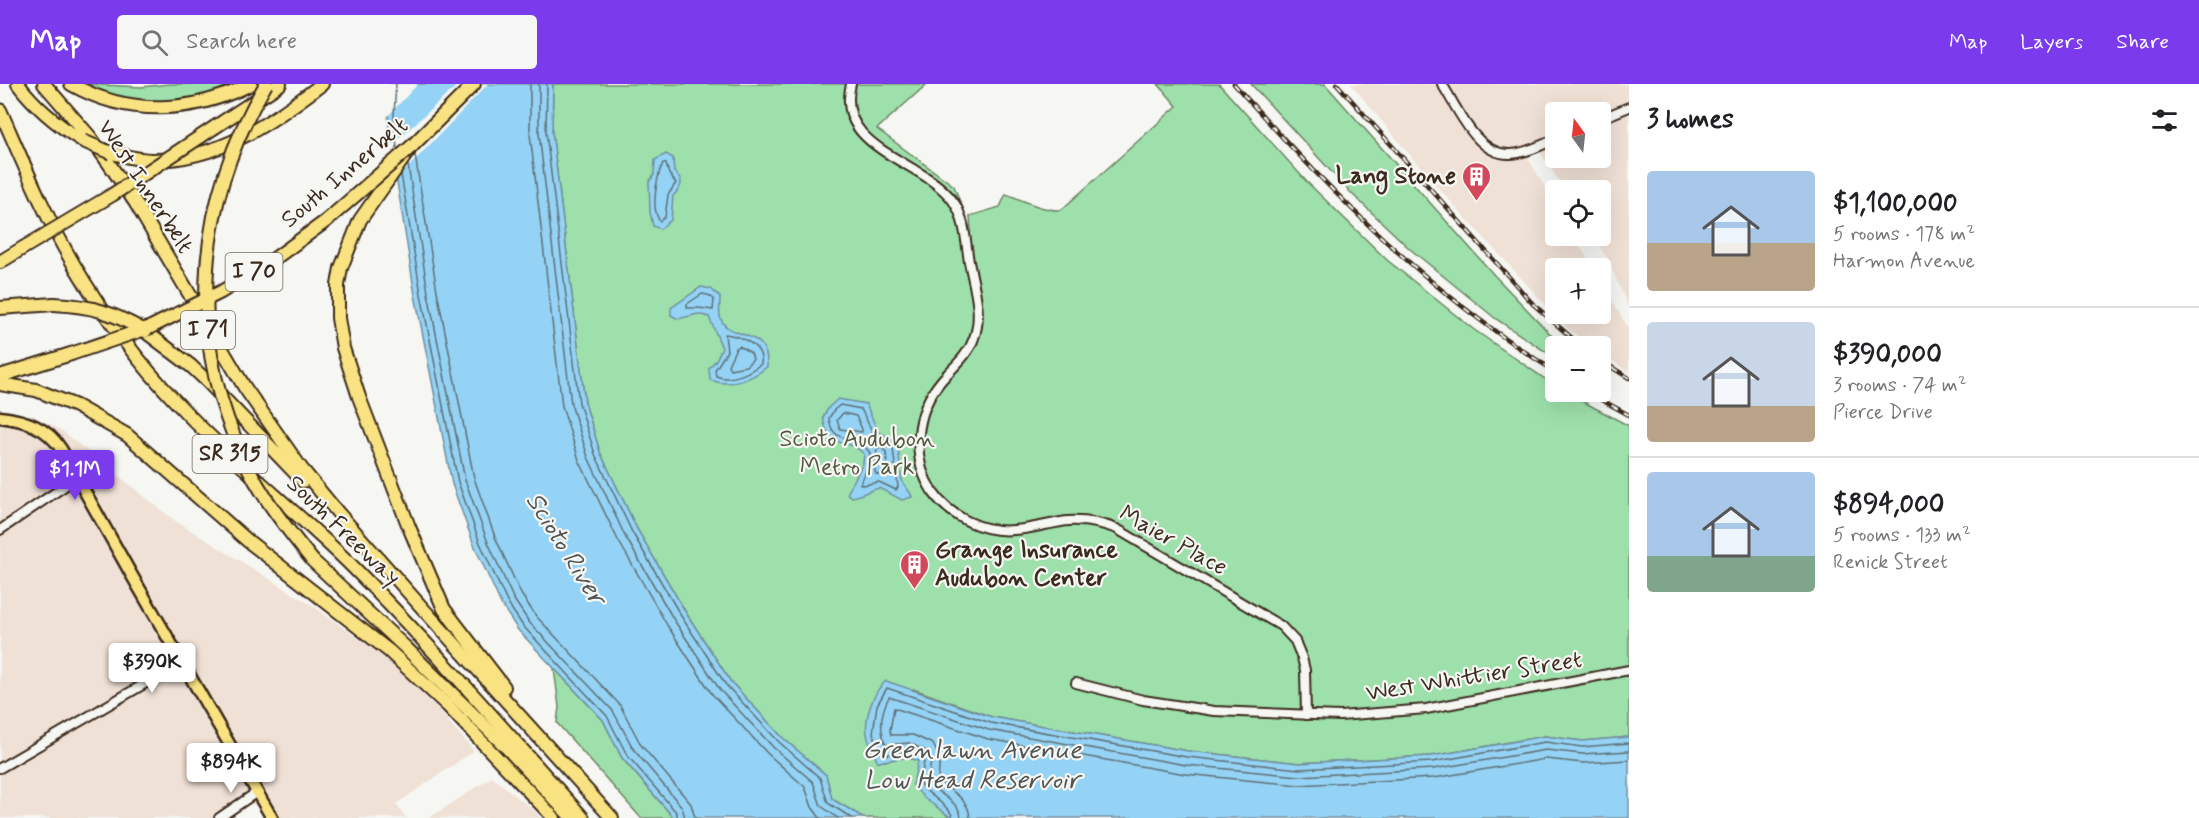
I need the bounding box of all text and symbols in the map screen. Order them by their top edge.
search box [117,15,537,69]
text: Map [30,24,81,61]
icon: search [138,26,171,59]
text: Search here [186,28,297,56]
text: Map [1949,28,1987,56]
text: Layers [2020,28,2083,56]
text: Share [2116,28,2169,56]
north arrow [1545,102,1611,168]
map controls [1545,102,1611,402]
text: 3 homes [1647,103,1734,137]
icon: filters [2148,104,2181,137]
street label: South Innerbelt [275,111,415,235]
street label: West Innerbelt [90,114,200,260]
building icon: Lang Stone [1461,160,1493,202]
place label: Lang Stone [1336,161,1456,195]
button: locate [1545,180,1611,246]
text: $1,100,000 [1833,187,1958,221]
icon: home [1695,195,1767,267]
text: 5 rooms · 178 m² [1833,221,1975,248]
text: Harmon Avenue [1833,248,1975,275]
road number: I 70 [226,253,282,291]
button: + [1545,258,1611,324]
road number: I 71 [181,311,235,349]
button: − [1545,336,1611,402]
text: $390,000 [1833,338,1942,372]
icon: home [1695,346,1767,418]
text: 3 rooms · 74 m² [1833,372,1967,399]
text: Pierce Drive [1833,399,1933,426]
park label: Scioto Audubon Metro Park [779,424,935,483]
road number: SR 315 [192,435,268,473]
pin: $1.1M [33,450,117,501]
text: $1.1M [49,456,101,483]
street label: South Freeway [279,469,407,593]
water label: Scioto River [517,486,615,615]
text: $894,000 [1833,488,1944,522]
icon: home [1695,496,1767,568]
street label: Maier Place [1113,499,1233,583]
text: 5 rooms · 133 m² [1833,522,1971,549]
place label: Grange Insurance Audubon Center [935,535,1118,594]
building icon: Grange Insurance Audubon Center [898,548,930,590]
text: Renick Street [1833,549,1948,576]
pin: $390K [110,643,194,694]
street label: West Whittier Street [1364,645,1584,709]
text: $390K [123,649,181,676]
water label: Greenlawn Avenue Low Head Reservoir [862,734,1084,798]
pin: $894K [189,743,273,794]
text: $894K [201,749,261,776]

